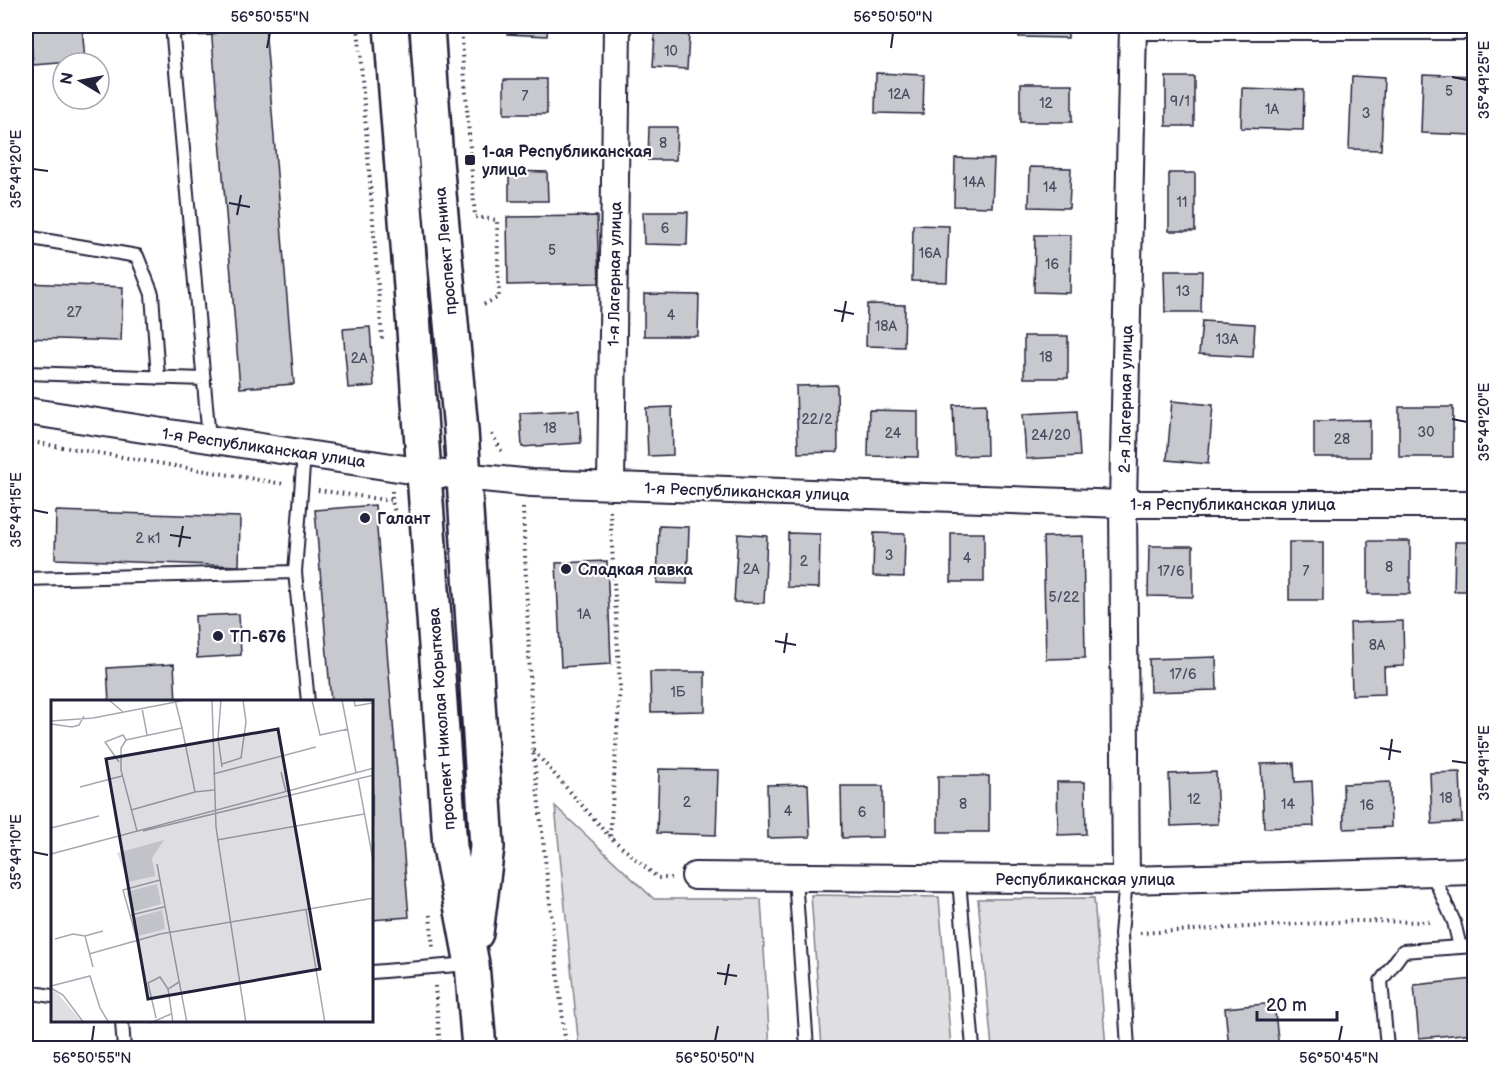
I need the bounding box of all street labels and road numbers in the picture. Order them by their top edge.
street label: проспект Ленина [431,185,462,316]
street label: 1-я Лагерная улица [605,201,626,347]
street label: 2-я Лагерная улица [1116,324,1137,473]
street label: 1-я Республиканская улица [161,425,367,472]
street label: 1-я Республиканская улица [644,479,850,506]
street label: 1-я Республиканская улица [1130,496,1336,515]
street label: проспект Николая Корыткова [425,606,460,831]
street label: Республиканская улица [995,871,1176,890]

